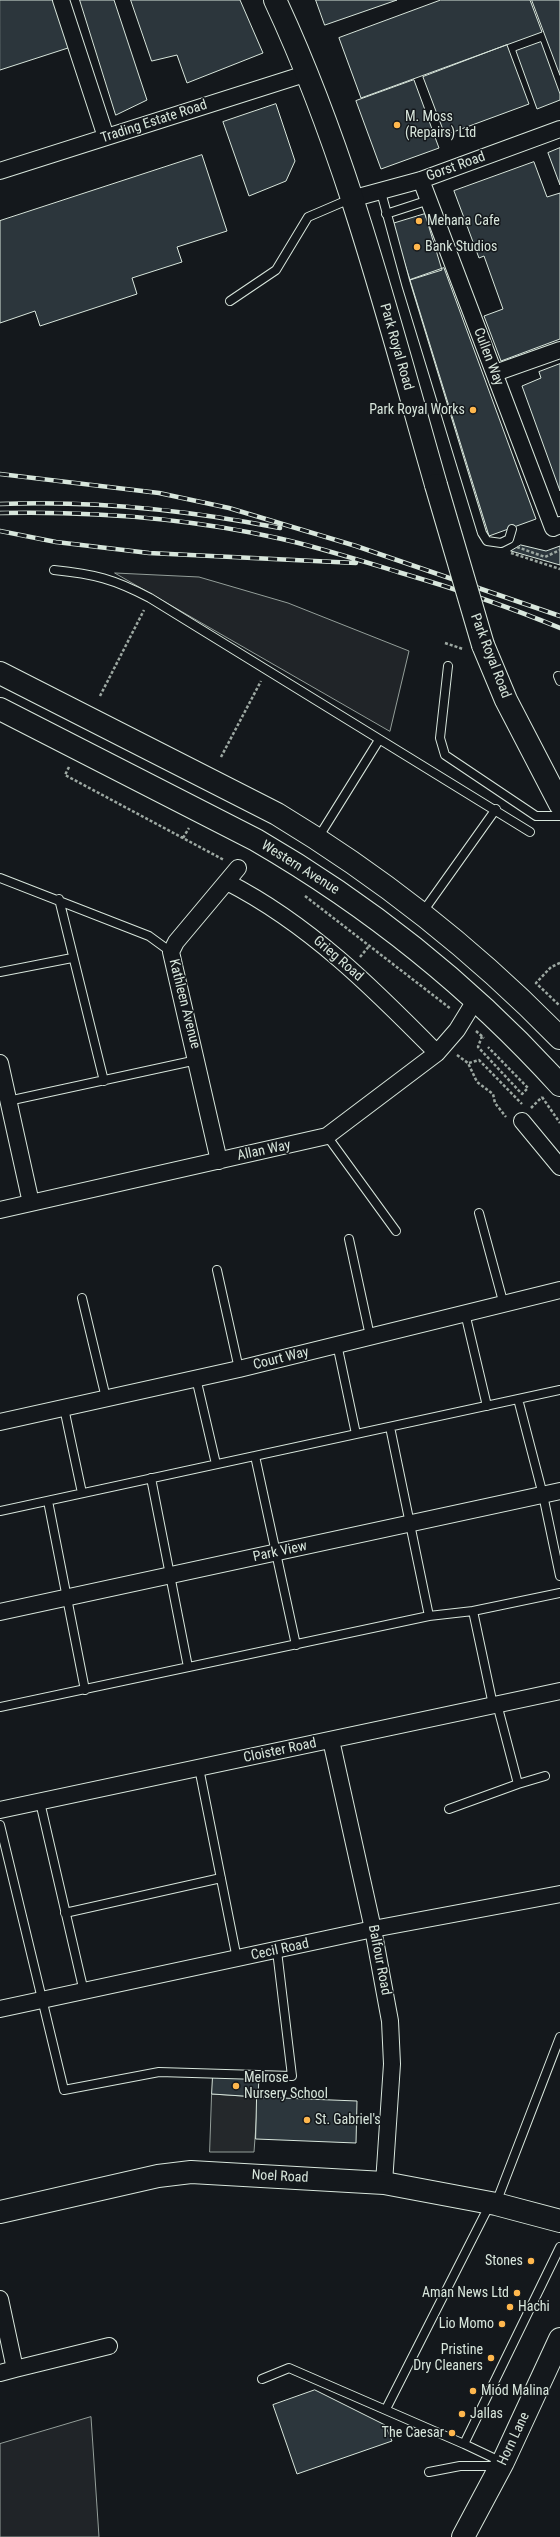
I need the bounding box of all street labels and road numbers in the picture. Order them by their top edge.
street label: Trading Estate Road [99,97,209,147]
street label: Gorst Road [424,149,488,185]
street label: Park Royal Road [376,302,416,392]
street label: Cullen Way [469,326,507,388]
street label: Park Royal Road [466,611,514,701]
street label: Western Avenue [258,837,342,899]
street label: Grieg Road [310,933,366,985]
street label: Kathleen Avenue [165,957,203,1051]
street label: Allan Way [236,1137,292,1165]
street label: Court Way [252,1344,310,1374]
street label: Park View [251,1538,309,1566]
street label: Cloister Road [242,1735,318,1767]
street label: Balfour Road [364,1923,394,1997]
street label: Cecil Road [250,1936,310,1964]
street label: Noel Road [251,2167,309,2187]
street label: Horn Lane [494,2410,534,2468]

